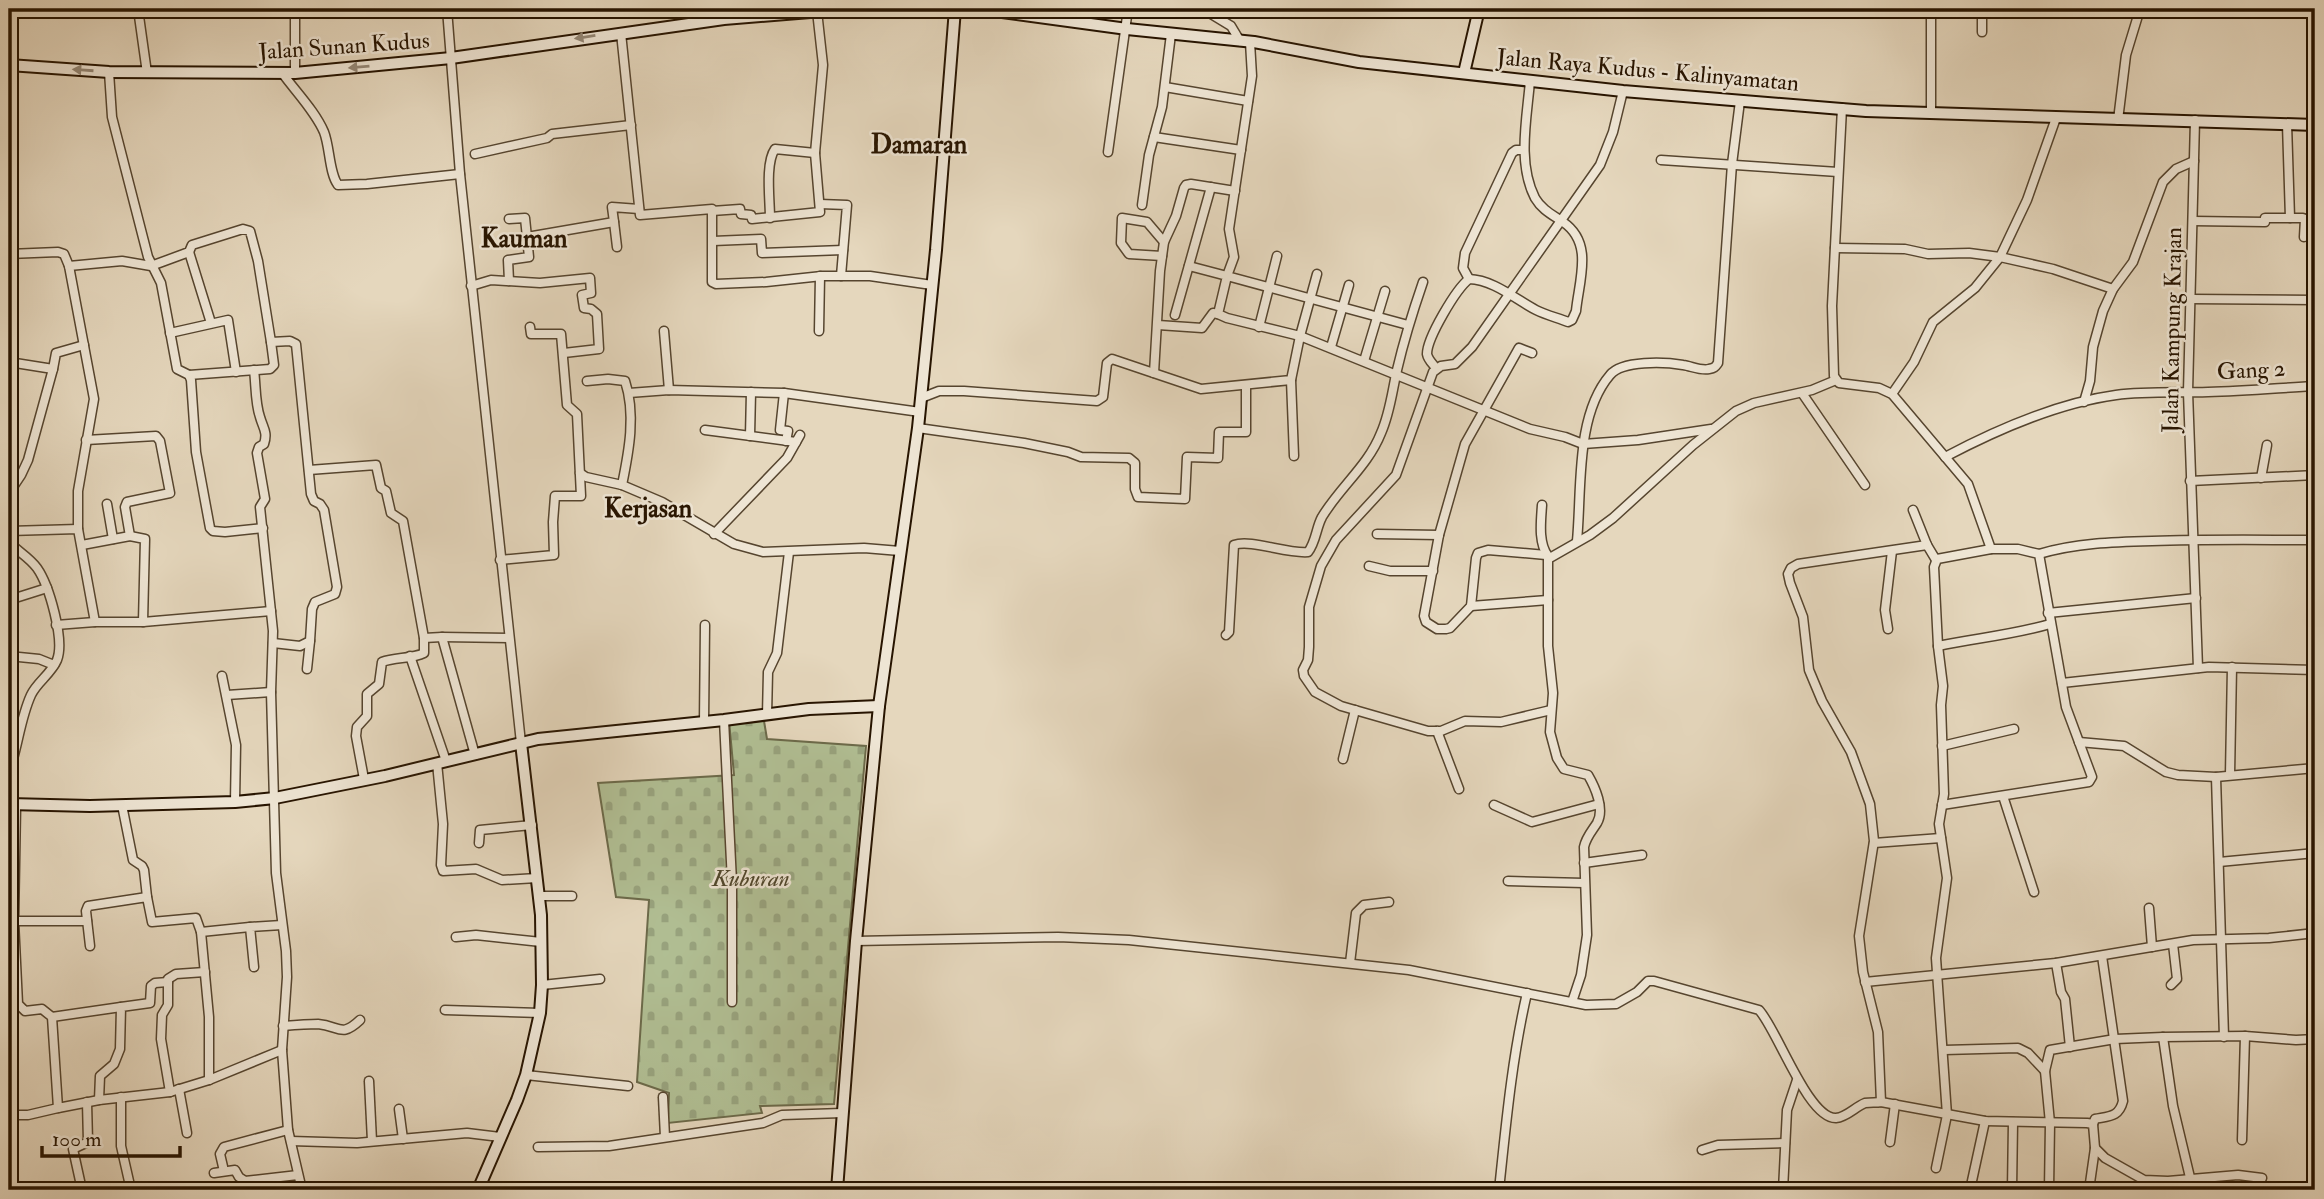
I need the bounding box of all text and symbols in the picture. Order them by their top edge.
street label: Jalan Sunan Kudus [256,26,431,67]
one-way arrow [574,32,596,43]
street label: Jalan Raya Kudus - Kalinyamatan [1495,42,1800,98]
one-way arrow [348,62,370,73]
one-way arrow [72,64,94,75]
district label: Damaran [871,129,968,161]
district label: Kauman [481,223,568,255]
street label: Jalan Kampung Krajan [2156,227,2189,434]
street label: Gang 2 [2216,354,2286,386]
district label: Kerjasan [604,493,693,525]
park label: Kuburan [711,864,790,893]
scale bar [42,1115,180,1159]
text: 100 m [52,1126,102,1153]

